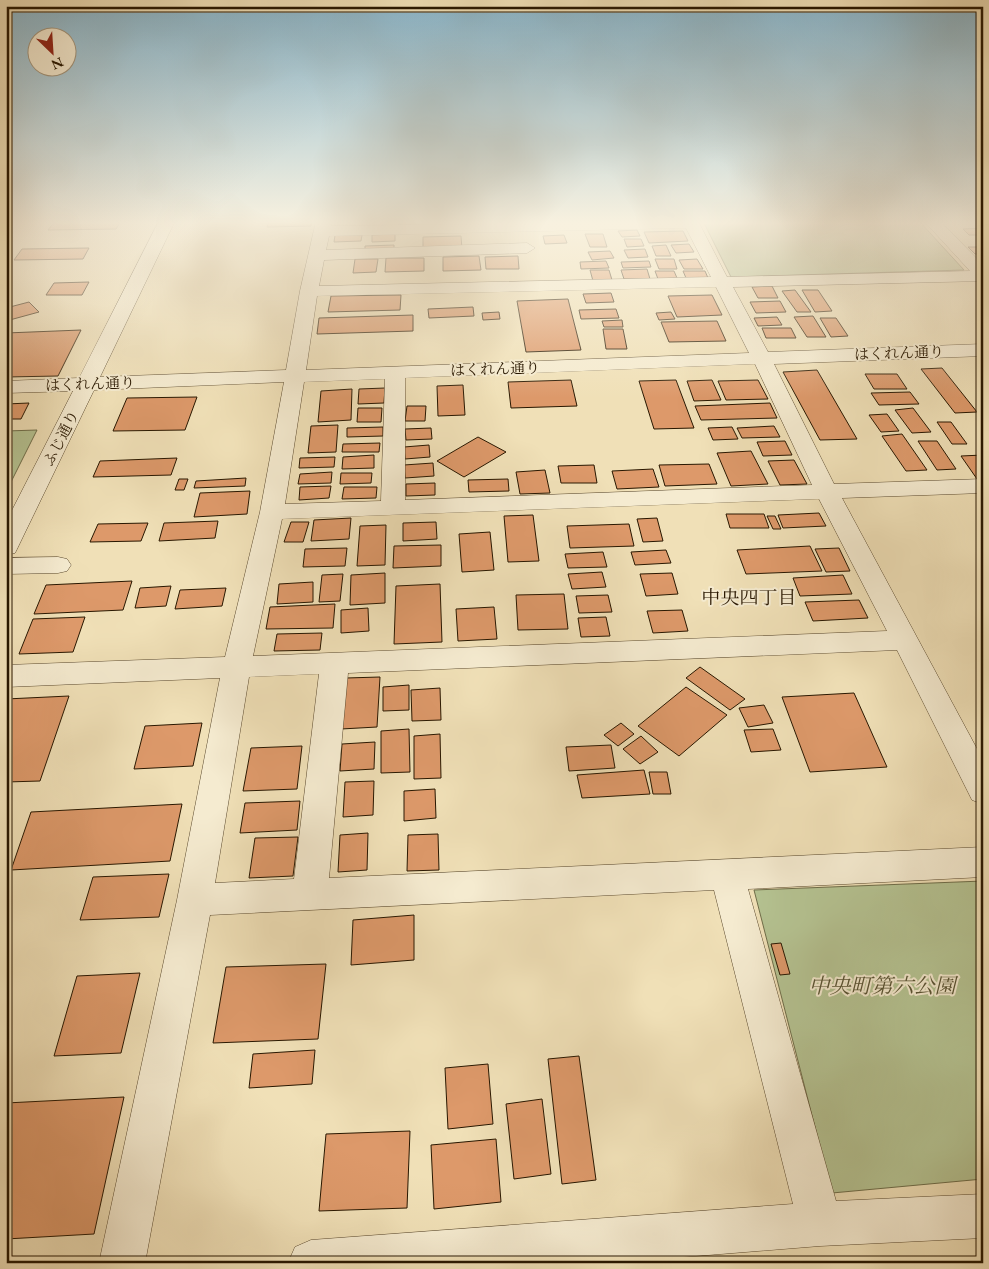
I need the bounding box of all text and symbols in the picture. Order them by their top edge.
north arrow [28,28,78,78]
text: N [48,53,66,75]
street label: はくれん通り [854,341,944,364]
street label: はくれん通り [450,357,540,380]
street label: はくれん通り [45,372,135,395]
street label: ふじ通り [38,407,83,469]
district label: 中央四丁目 [701,585,797,610]
park label: 中央町第六公園 [809,972,958,999]

